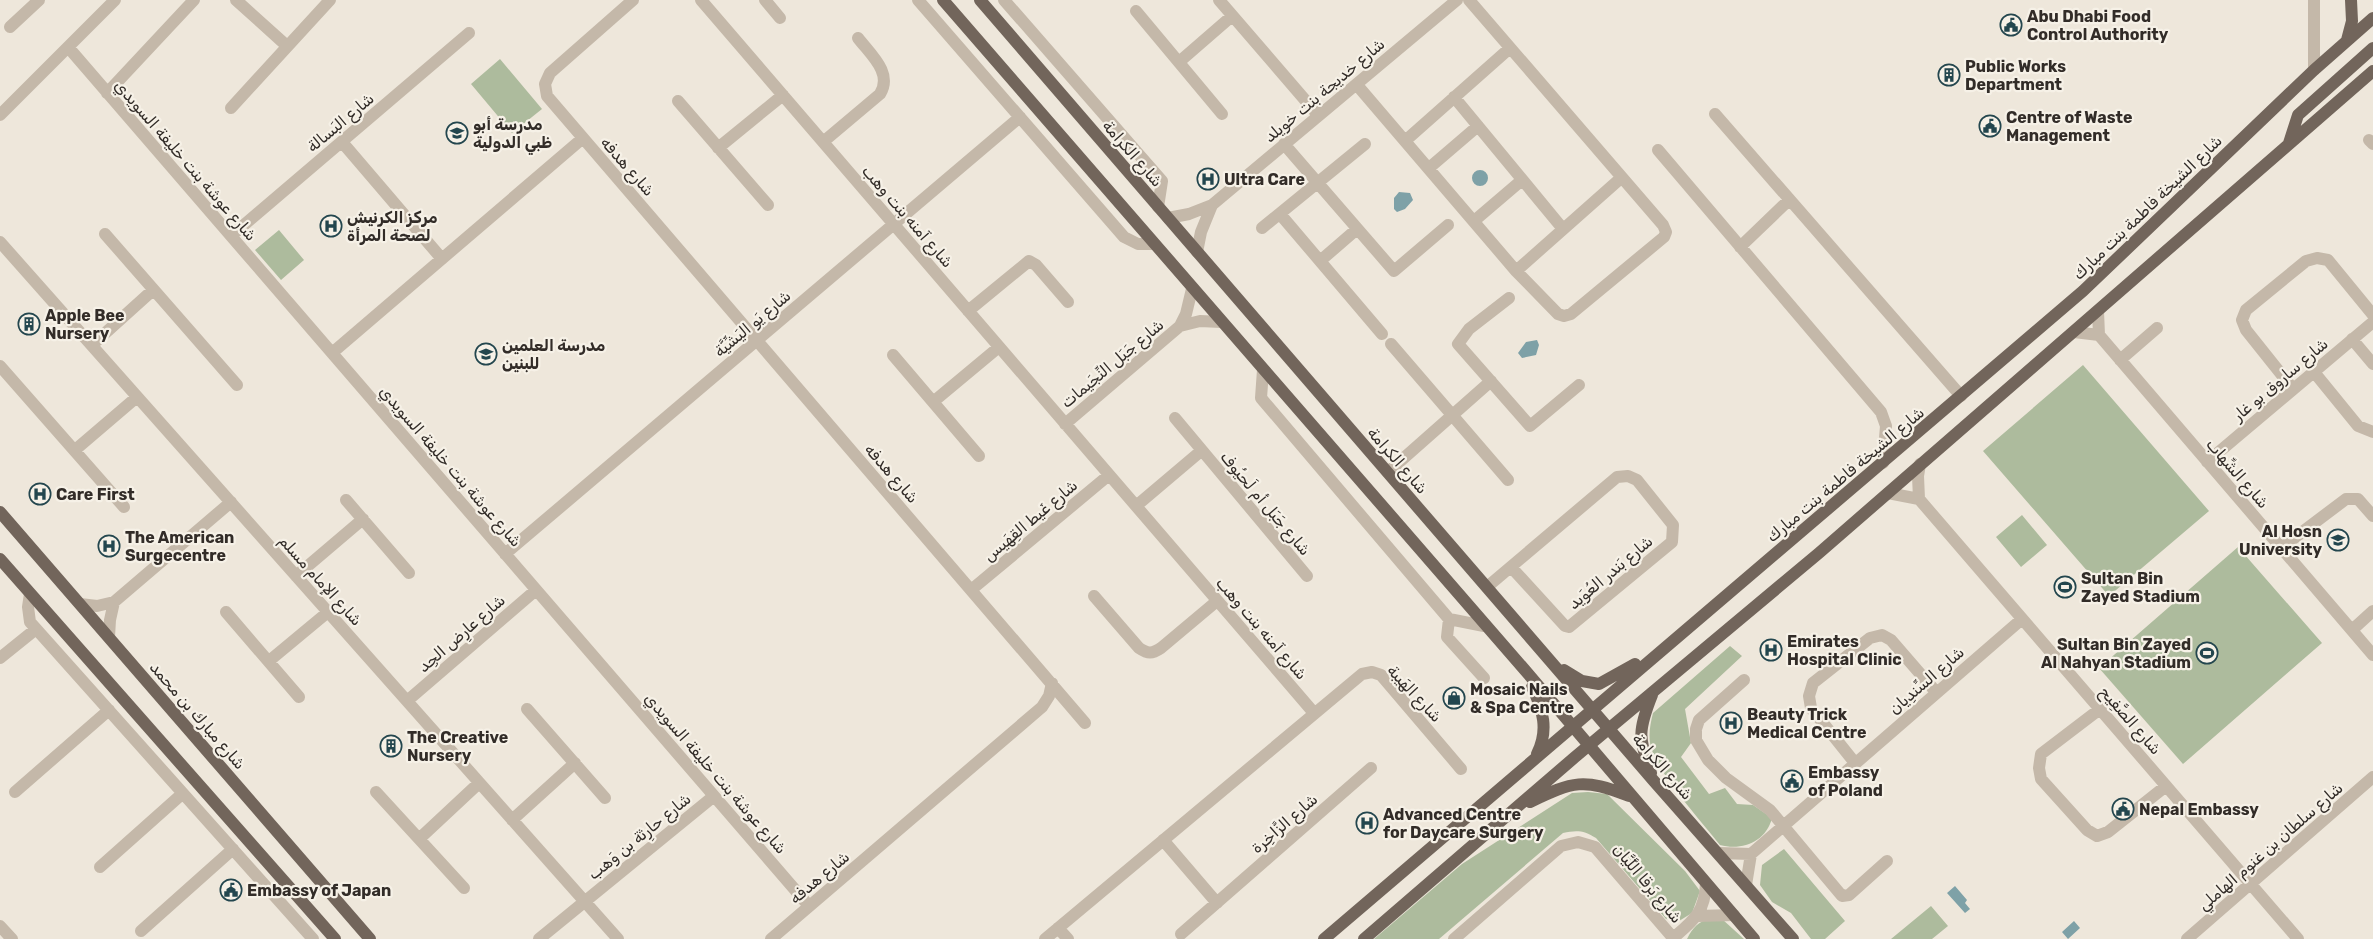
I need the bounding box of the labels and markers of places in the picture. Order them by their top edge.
place label: Abu Dhabi Food Control Authority [2027,7,2169,44]
public building icon: Abu Dhabi Food Control Authority [1999,13,2023,37]
place label: Public Works Department [1965,57,2066,94]
building icon: Public Works Department [1937,63,1961,87]
place label: Centre of Waste Management [2006,108,2132,145]
public building icon: Centre of Waste Management [1978,114,2002,138]
place label: مدرسة أبو ظبي الدولية [473,115,552,155]
school or university icon: مدرسة أبو ظبي الدولية [445,121,469,145]
hospital icon: Ultra Care [1196,167,1220,191]
place label: Ultra Care [1224,170,1305,189]
place label: مركز الكرنيش لصحة المرأة [347,208,438,245]
hospital icon: مركز الكرنيش لصحة المرأة [319,214,343,238]
place label: Apple Bee Nursery [45,306,124,343]
building icon: Apple Bee Nursery [17,312,41,336]
place label: مدرسة العلمين للبنين [502,336,605,373]
school or university icon: مدرسة العلمين للبنين [474,342,498,366]
hospital icon: Care First [28,482,52,506]
place label: Care First [56,485,135,504]
place label: Al Hosn University [2239,522,2322,559]
place label: The American Surgecentre [125,528,234,565]
school or university icon: Al Hosn University [2326,528,2350,552]
hospital icon: The American Surgecentre [97,534,121,558]
place label: Sultan Bin Zayed Stadium [2081,569,2200,606]
sports icon: Sultan Bin Zayed Stadium [2053,575,2077,599]
place label: Emirates Hospital Clinic [1787,632,1902,669]
place label: Sultan Bin Zayed Al Nahyan Stadium [2041,635,2191,672]
hospital icon: Emirates Hospital Clinic [1759,638,1783,662]
sports icon: Sultan Bin Zayed Al Nahyan Stadium [2195,641,2219,665]
place label: Mosaic Nails & Spa Centre [1470,680,1574,717]
shop icon: Mosaic Nails & Spa Centre [1442,686,1466,710]
place label: Beauty Trick Medical Centre [1747,705,1866,742]
hospital icon: Beauty Trick Medical Centre [1719,711,1743,735]
place label: The Creative Nursery [407,728,508,765]
building icon: The Creative Nursery [379,734,403,758]
place label: Embassy of Poland [1808,763,1883,800]
public building icon: Embassy of Poland [1780,769,1804,793]
public building icon: Nepal Embassy [2111,797,2135,821]
place label: Nepal Embassy [2139,800,2259,819]
place label: Advanced Centre for Daycare Surgery [1383,805,1544,842]
hospital icon: Advanced Centre for Daycare Surgery [1355,811,1379,835]
public building icon: Embassy of Japan [219,878,243,902]
place label: Embassy of Japan [247,881,391,900]

